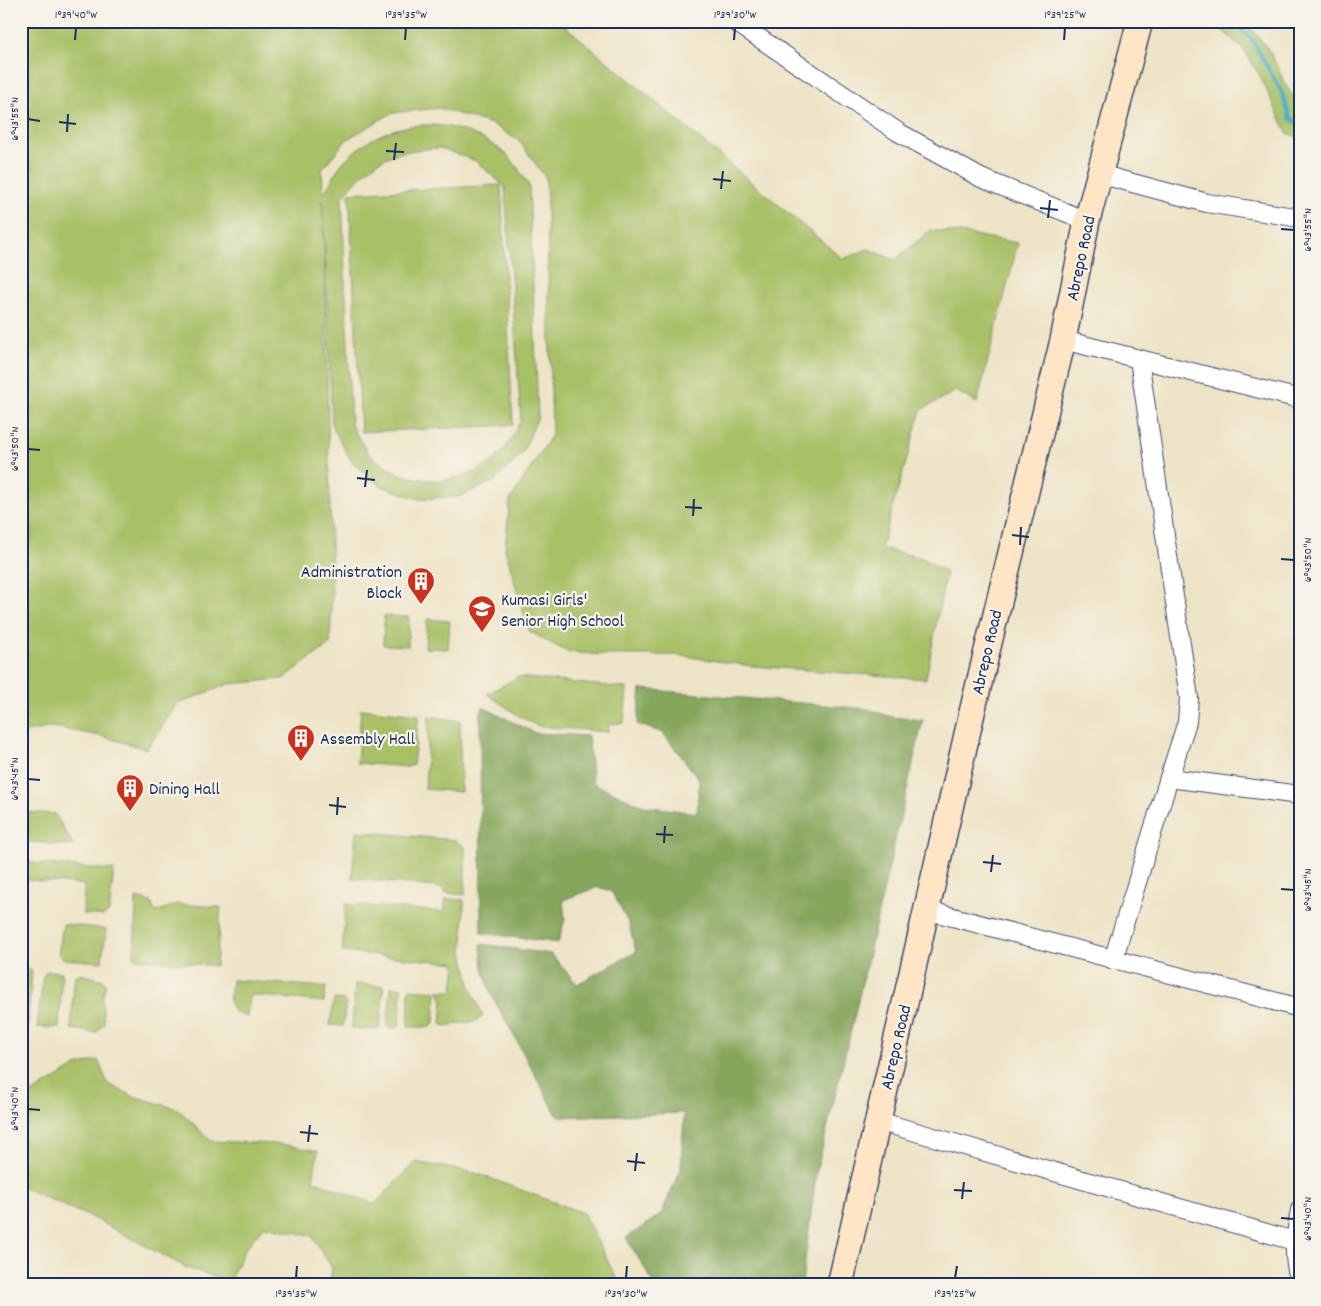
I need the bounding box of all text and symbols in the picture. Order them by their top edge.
text: 1°39'40"W [55,7,97,24]
text: 1°39'35"W [385,7,427,24]
text: 1°39'30"W [714,7,756,24]
text: 1°39'25"W [1044,7,1086,24]
text: 6°43'55"N [7,97,24,141]
text: 6°43'55"N [1300,208,1317,252]
street label: Abrepo Road [1061,214,1104,303]
text: 6°43'50"N [7,427,24,471]
text: 6°43'50"N [1300,538,1317,582]
place label: Administration Block [301,561,402,607]
building icon: Administration Block [406,566,436,605]
place label: Kumasi Girls' Senior High School [501,589,624,635]
school or university icon: Kumasi Girls' Senior High School [467,594,497,633]
street label: Abrepo Road [967,608,1010,697]
building icon: Assembly Hall [286,723,316,762]
place label: Assembly Hall [320,728,416,753]
text: 6°43'45"N [7,757,24,801]
building icon: Dining Hall [115,773,145,812]
place label: Dining Hall [149,778,220,803]
text: 6°43'45"N [1300,868,1317,912]
street label: Abrepo Road [876,1003,919,1092]
text: 6°43'40"N [7,1087,24,1131]
text: 6°43'40"N [1300,1197,1317,1241]
text: 1°39'35"W [275,1286,317,1303]
text: 1°39'30"W [605,1286,647,1303]
text: 1°39'25"W [934,1286,976,1303]

